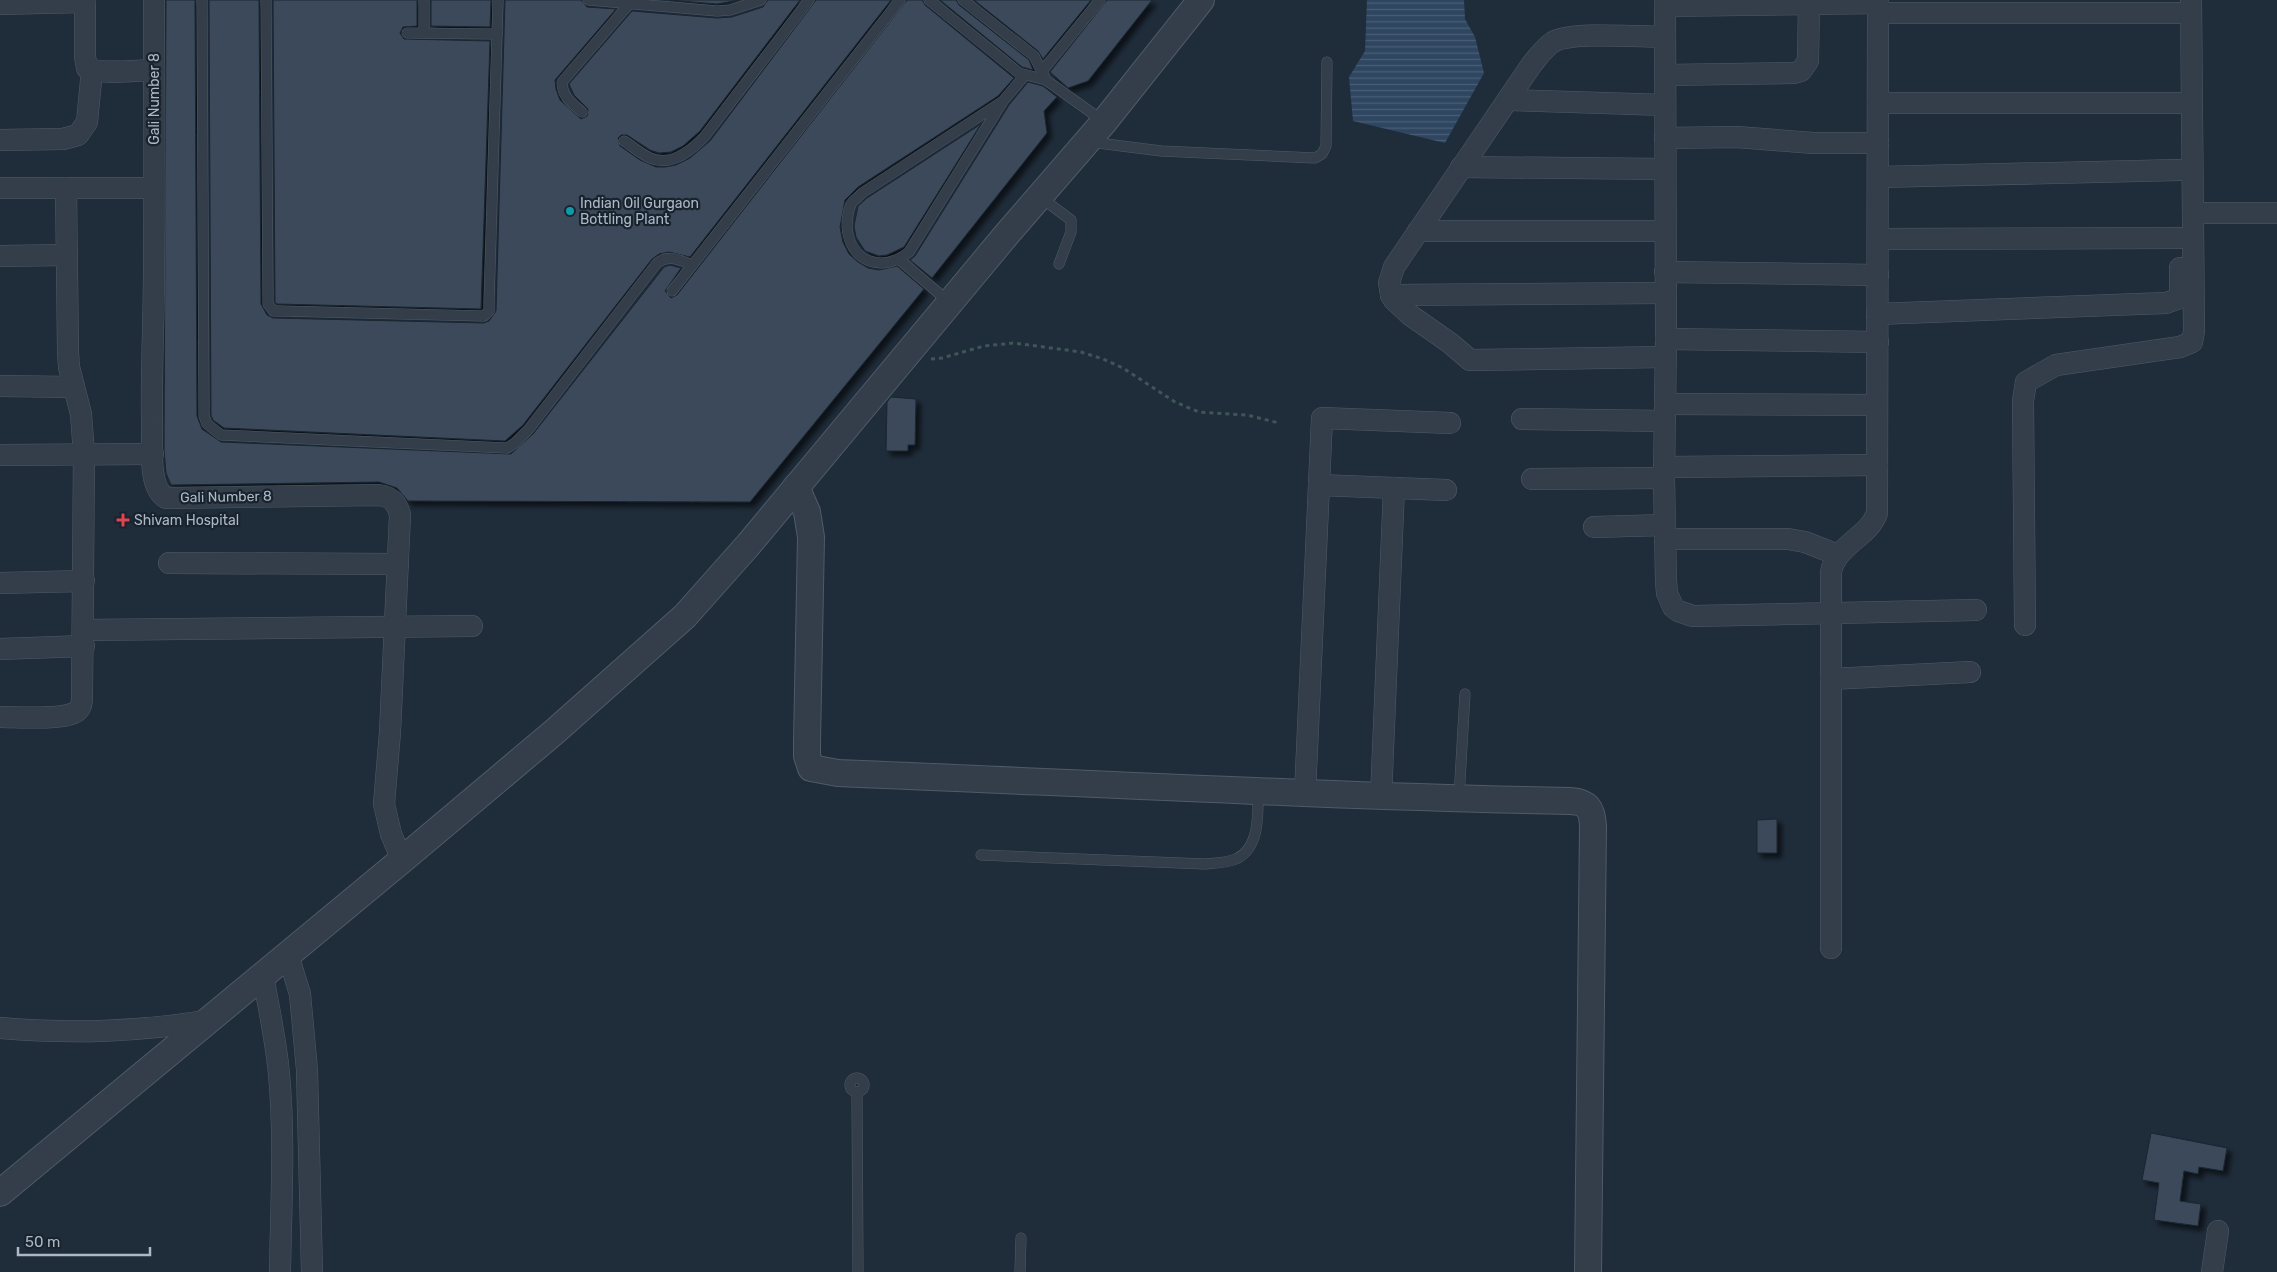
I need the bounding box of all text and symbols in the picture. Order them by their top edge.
street label: Gali Number 8 [146,53,163,145]
place label: Indian Oil Gurgaon Bottling Plant [580,195,699,228]
marker: Indian Oil Gurgaon Bottling Plant [564,205,576,217]
street label: Gali Number 8 [180,488,272,506]
place label: Shivam Hospital [134,512,239,529]
marker: Shivam Hospital [116,513,130,527]
scale bar [18,1224,150,1256]
text: 50 m [25,1233,60,1251]

